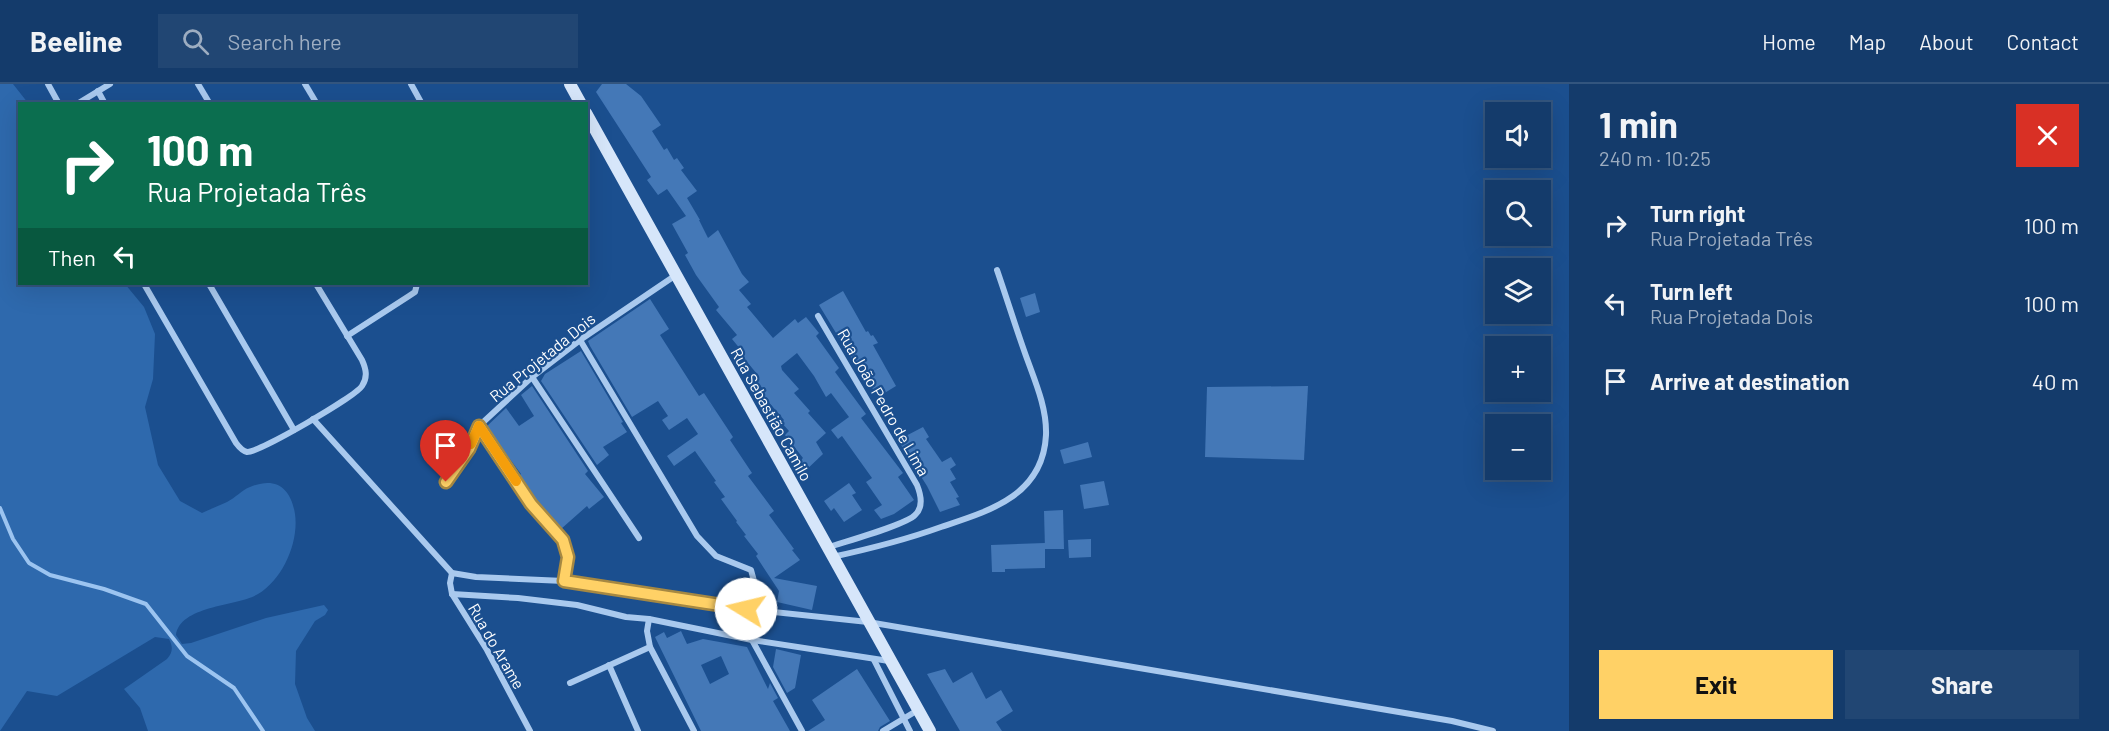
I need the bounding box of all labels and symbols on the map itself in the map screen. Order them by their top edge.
street label: Rua Projetada Dois [485,309,599,405]
street label: Rua João Pedro de Lima [834,325,934,479]
street label: Rua Sebastião Camilo [727,344,817,484]
pin [420,420,471,482]
position arrow [714,577,778,641]
street label: Rua do Arame [465,600,529,692]

